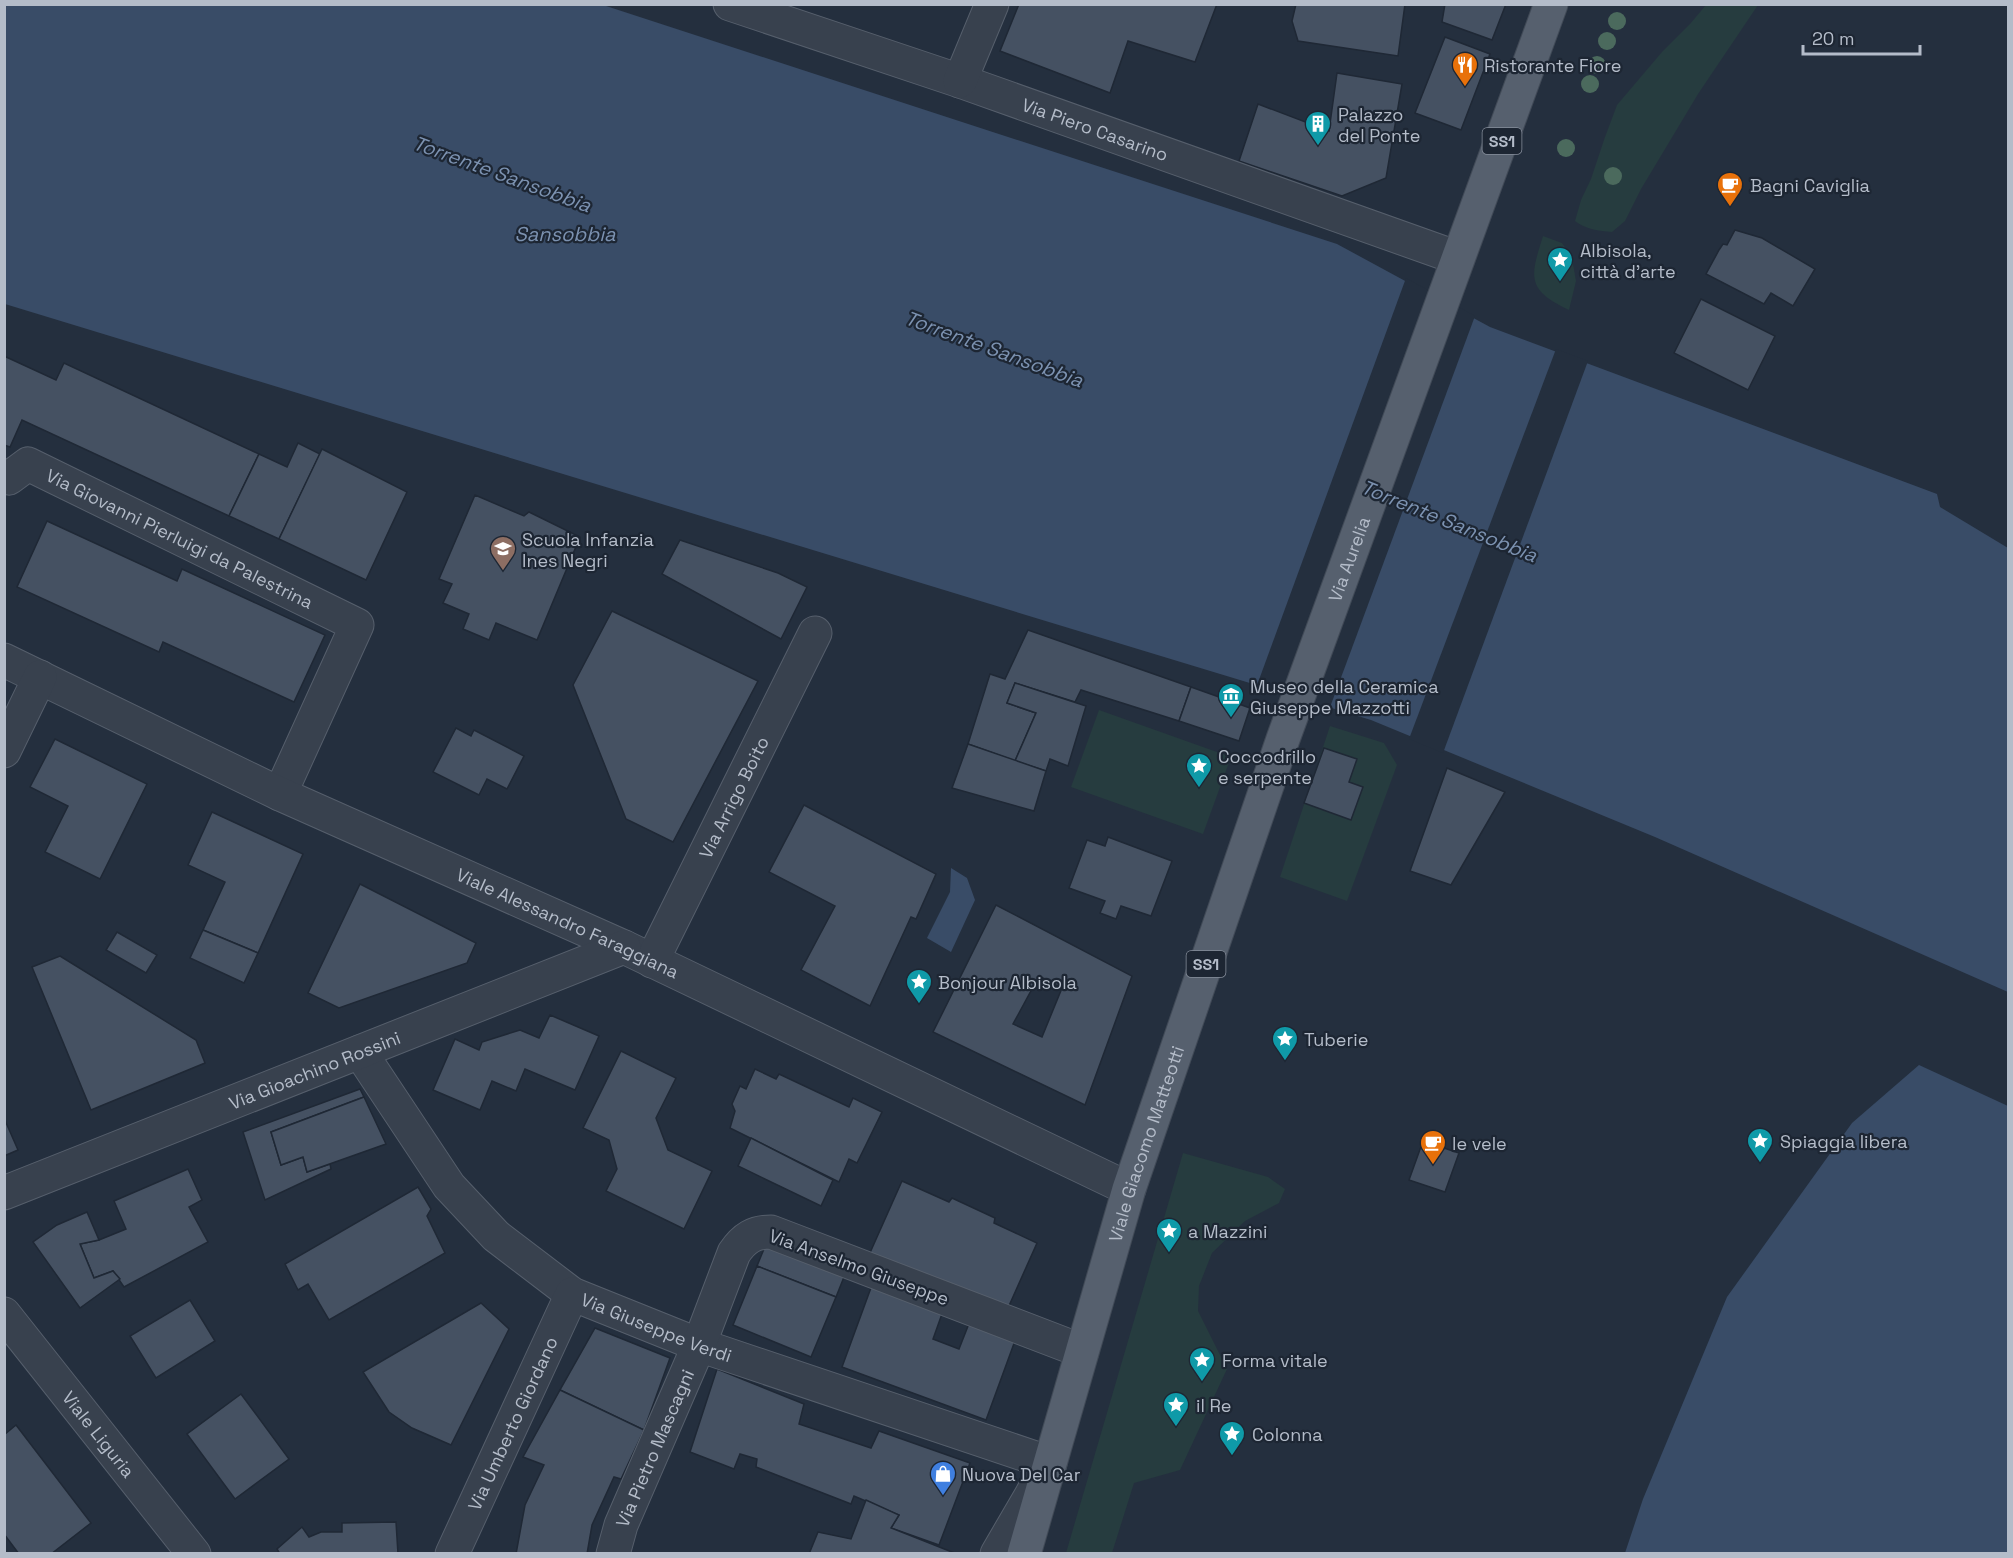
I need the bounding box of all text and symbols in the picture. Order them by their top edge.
scale bar [1803,18,1920,56]
text: 20 m [1812,27,1855,50]
restaurant icon: Ristorante Fiore [1450,50,1480,88]
place label: Ristorante Fiore [1484,54,1621,77]
street label: Via Piero Casarino [1019,92,1171,166]
place label: Palazzo del Ponte [1338,103,1420,147]
building icon: Palazzo del Ponte [1303,109,1333,147]
road number: SS1 [1482,128,1522,154]
water label: Torrente Sansobbia [409,130,595,218]
cafe icon: Bagni Caviglia [1715,170,1745,208]
place label: Bagni Caviglia [1750,174,1870,197]
water label: Sansobbia [514,221,616,247]
place label: Albisola, città d'arte [1580,239,1676,283]
place icon: Albisola, città d'arte [1545,245,1575,283]
water label: Torrente Sansobbia [901,305,1087,393]
street label: Via Giovanni Pierluigi da Palestrina [42,463,317,613]
water label: Torrente Sansobbia [1357,474,1541,568]
street label: Via Aurelia [1323,513,1375,605]
place label: Scuola Infanzia Ines Negri [522,528,654,572]
school or university icon: Scuola Infanzia Ines Negri [488,534,518,572]
place label: Museo della Ceramica Giuseppe Mazzotti [1250,675,1439,719]
museum icon: Museo della Ceramica Giuseppe Mazzotti [1216,681,1246,719]
street label: Via Arrigo Boito [693,732,773,862]
place label: Coccodrillo e serpente [1218,745,1316,789]
place icon: Coccodrillo e serpente [1184,751,1214,789]
street label: Viale Alessandro Faraggiana [453,862,683,983]
road number: SS1 [1186,951,1226,977]
place icon: Bonjour Albisola [904,967,934,1005]
place label: Bonjour Albisola [938,971,1077,994]
place icon: Tuberie [1270,1024,1300,1062]
street label: Via Gioachino Rossini [225,1025,404,1114]
place label: Tuberie [1304,1028,1368,1051]
street label: Viale Giacomo Matteotti [1103,1042,1189,1245]
place icon: Spiaggia libera [1745,1126,1775,1164]
cafe icon: le vele [1418,1128,1448,1166]
place label: Spiaggia libera [1780,1130,1908,1153]
place label: le vele [1452,1132,1507,1155]
place icon: a Mazzini [1154,1216,1184,1254]
place label: a Mazzini [1188,1220,1268,1243]
street label: Via Anselmo Giuseppe [766,1224,952,1310]
street label: Via Giuseppe Verdi [578,1287,735,1367]
street label: Via Umberto Giordano [462,1333,562,1514]
place icon: Forma vitale [1187,1345,1217,1383]
place label: Forma vitale [1222,1349,1328,1372]
street label: Via Pietro Mascagni [610,1365,699,1531]
street label: Viale Liguria [58,1386,140,1482]
place icon: il Re [1161,1390,1191,1428]
place label: il Re [1196,1394,1231,1417]
place icon: Colonna [1217,1419,1247,1457]
place label: Colonna [1252,1423,1323,1446]
shop icon: Nuova Del Car [928,1459,958,1497]
place label: Nuova Del Car [962,1463,1081,1486]

